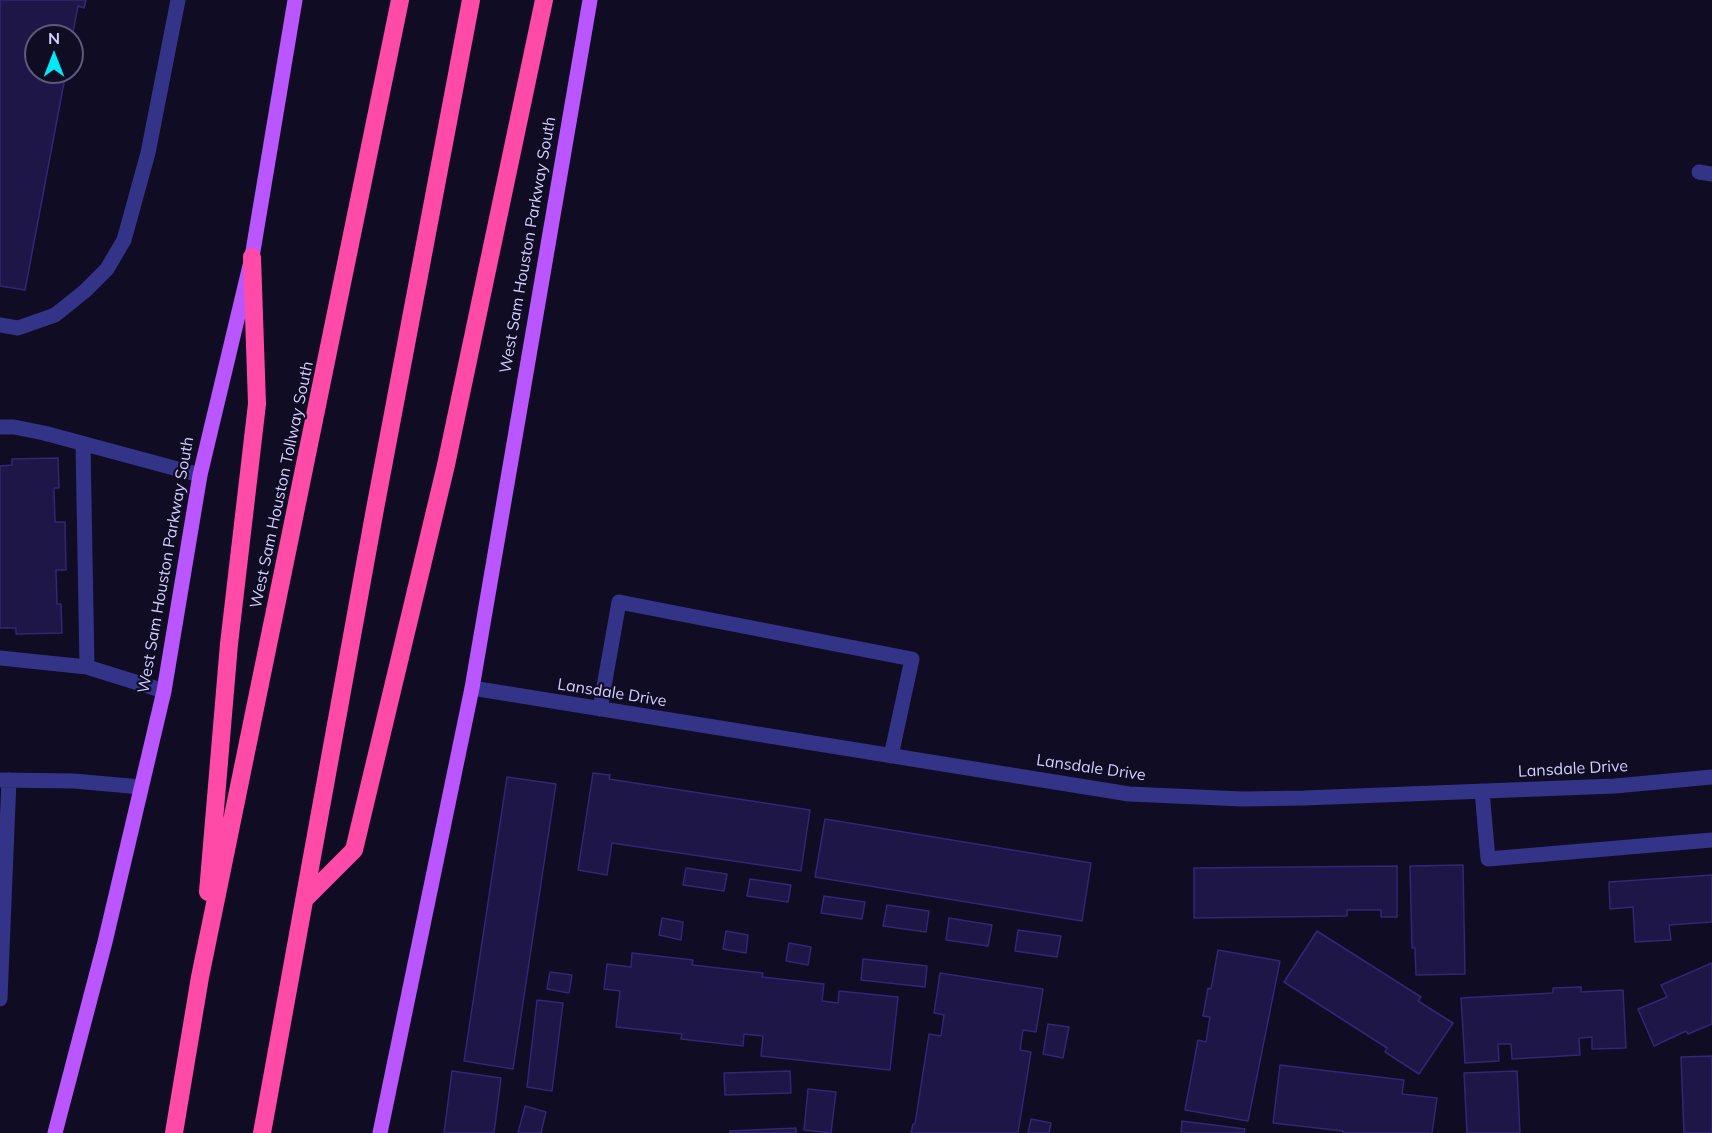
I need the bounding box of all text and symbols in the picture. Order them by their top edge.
north arrow [24,24,84,84]
text: N [48,28,60,48]
street label: West Sam Houston Parkway South [496,115,560,375]
street label: West Sam Houston Tollway South [246,360,318,610]
street label: West Sam Houston Parkway South [134,435,198,695]
street label: Lansdale Drive [556,675,668,711]
street label: Lansdale Drive [1035,751,1147,785]
street label: Lansdale Drive [1517,757,1629,781]

